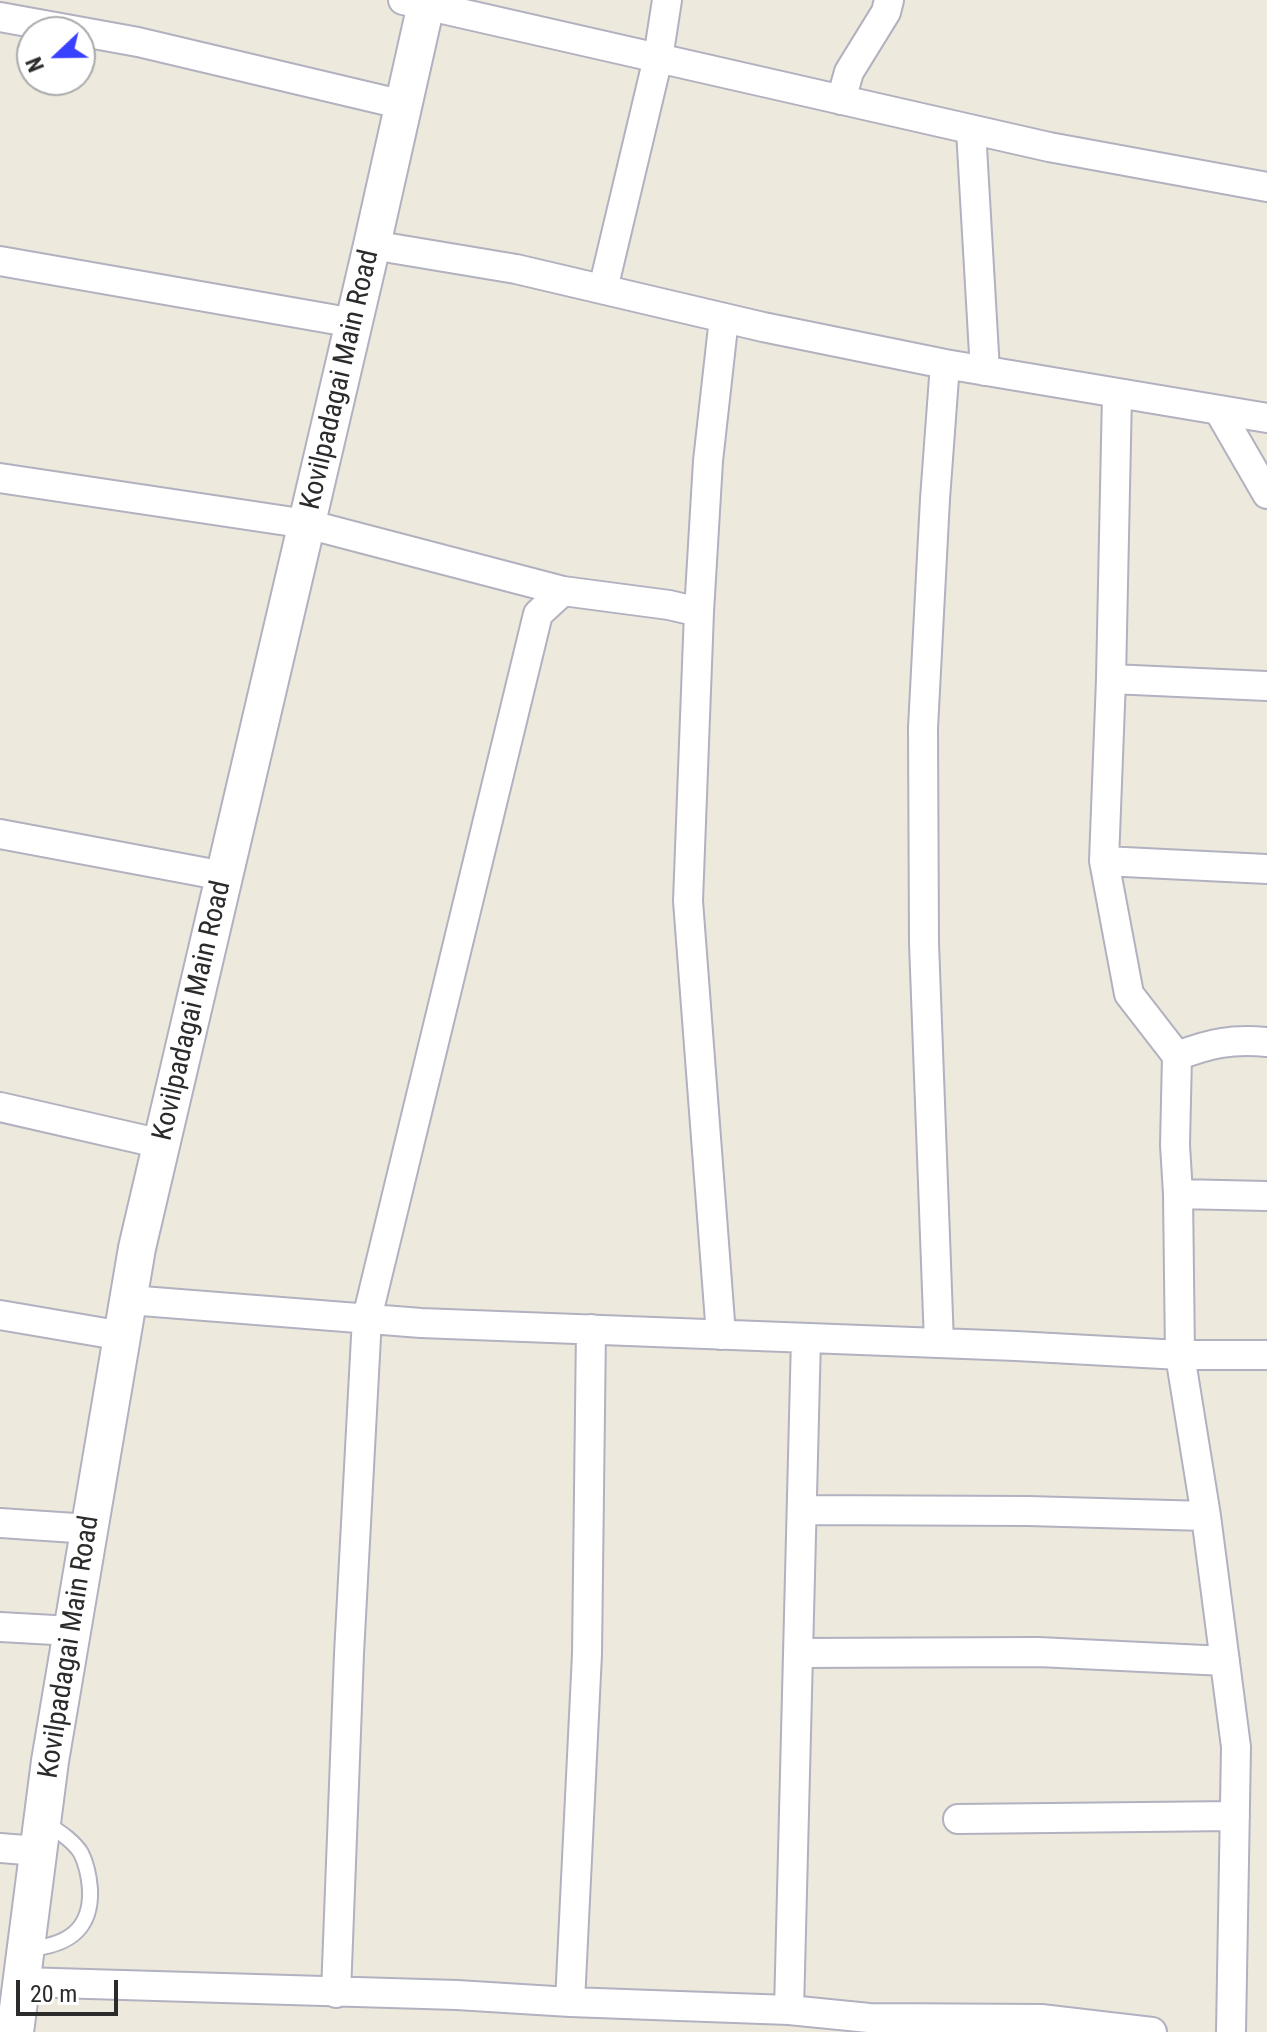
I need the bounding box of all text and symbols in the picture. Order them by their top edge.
north arrow [16,16,96,96]
text: N [21,54,49,75]
street label: Kovilpadagai Main Road [295,247,387,513]
street label: Kovilpadagai Main Road [147,878,239,1144]
street label: Kovilpadagai Main Road [33,1513,107,1781]
scale bar [20,1964,122,2014]
text: 20 m [30,1980,77,2008]

